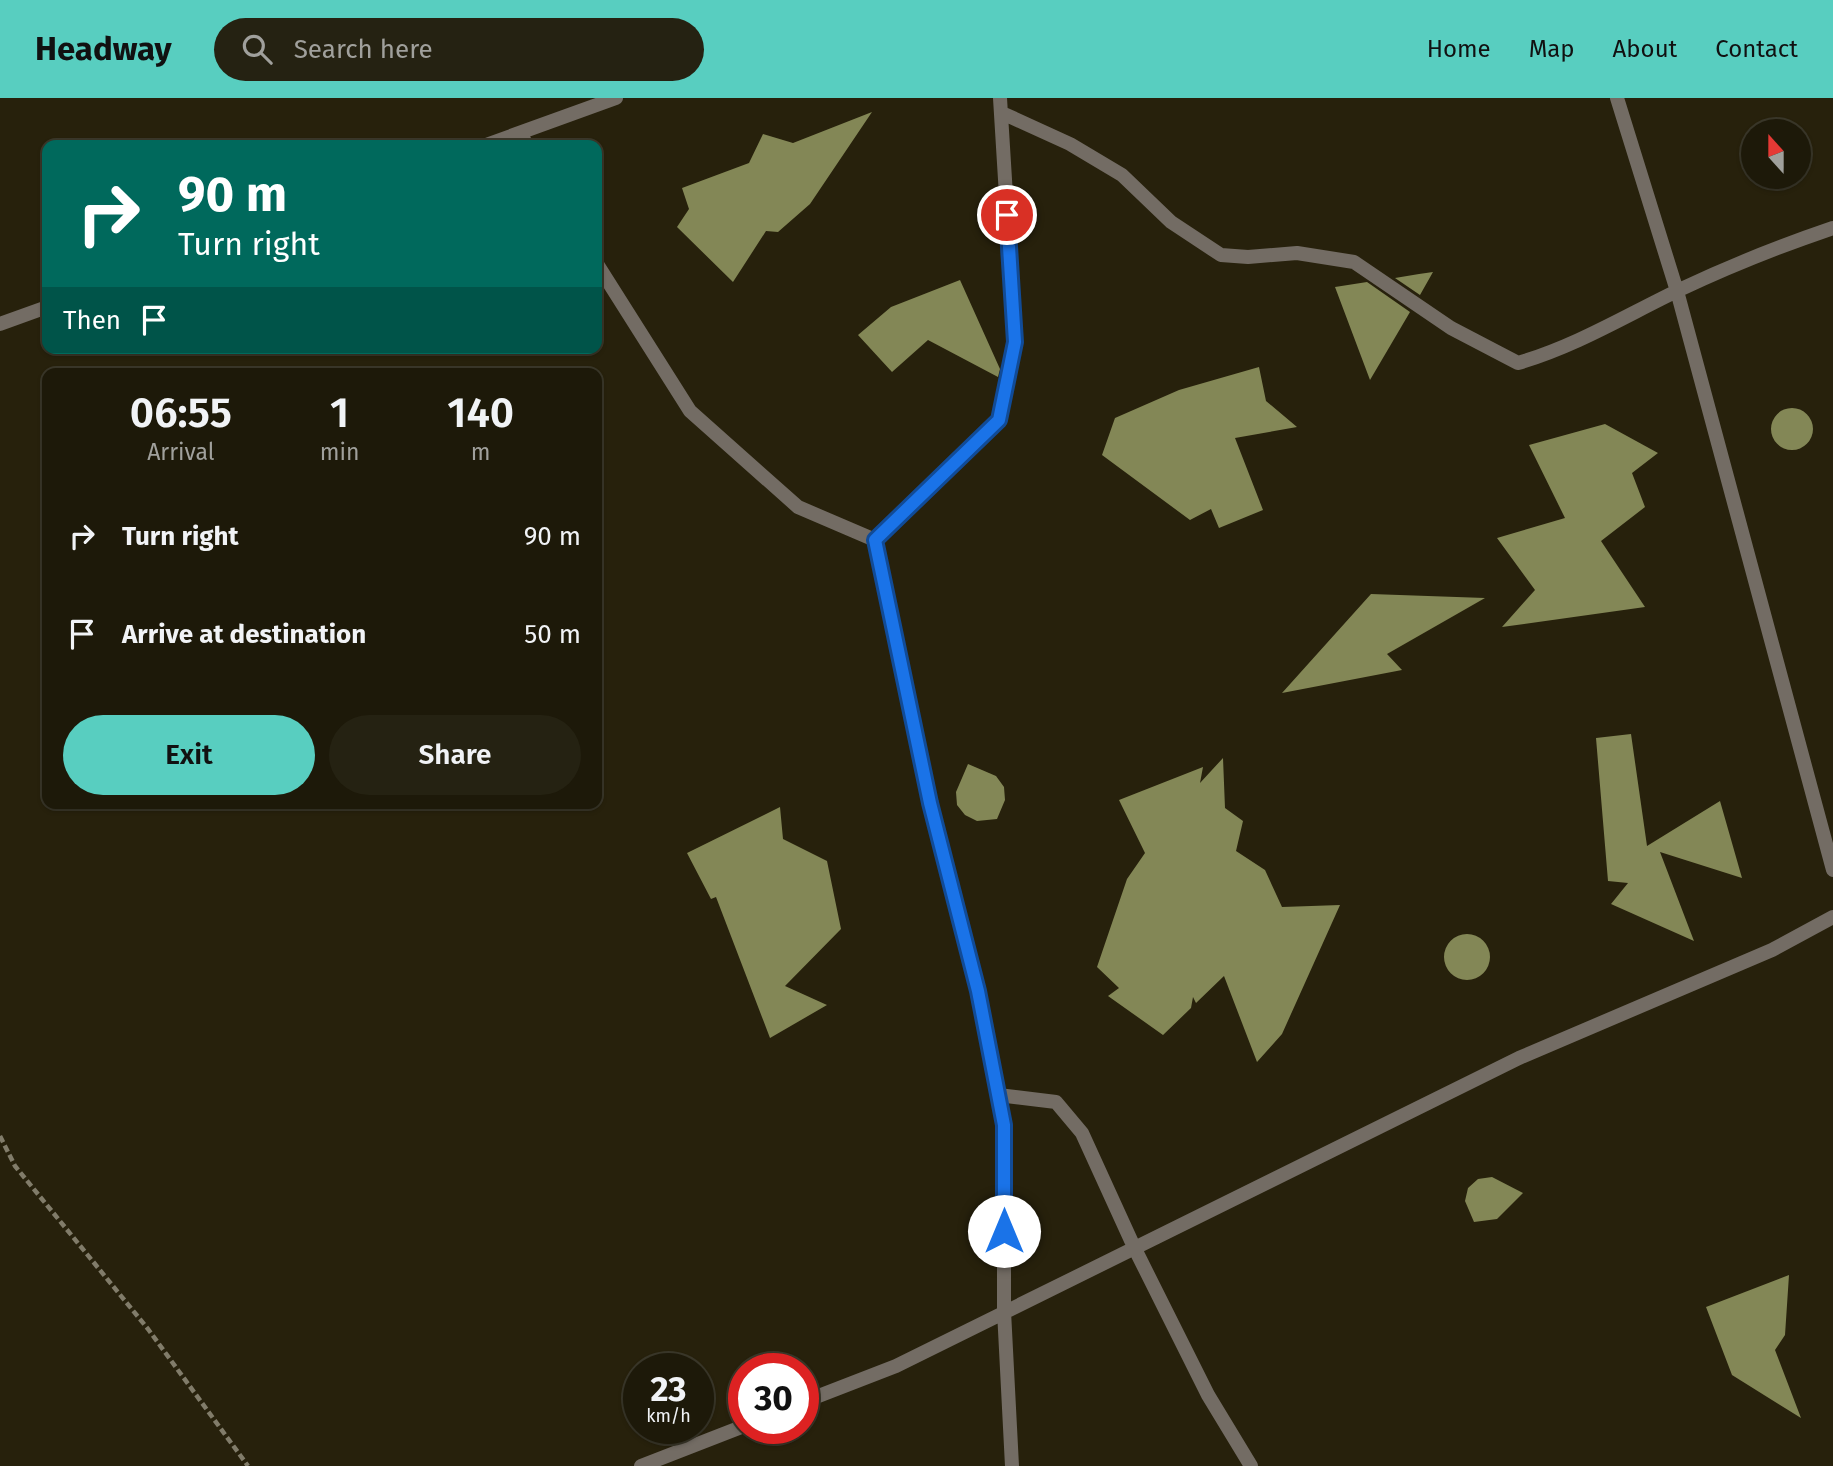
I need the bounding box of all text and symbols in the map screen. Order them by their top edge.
search box [214,18,704,81]
text: Headway [35,29,172,69]
icon: search [238,30,276,68]
text: Search here [294,34,433,65]
text: Home [1427,35,1491,63]
text: Map [1529,35,1575,63]
text: About [1613,35,1677,63]
text: Contact [1715,35,1798,63]
north arrow [1741,119,1811,189]
map controls [1741,119,1811,189]
text: 90 m [178,165,287,224]
icon: right [63,168,154,259]
pin [977,185,1037,245]
icon: arrive [988,196,1026,234]
text: Turn right [178,225,320,263]
icon: arrive [135,301,173,339]
text: Then [63,305,121,336]
text: 06:55 [130,388,232,438]
text: 1 [330,388,349,438]
text: 140 [447,388,514,438]
text: Arrival [147,438,215,466]
text: min [320,438,359,466]
text: m [471,438,491,466]
icon: right [63,517,101,555]
text: Turn right [122,521,239,552]
text: 90 m [524,521,581,552]
icon: arrive [63,615,101,653]
text: Arrive at destination [122,619,366,650]
text: 50 m [524,619,581,650]
button: Exit [63,715,315,795]
button: Share [329,715,581,795]
position arrow [967,1194,1041,1268]
speed limit sign: 30 [728,1353,819,1444]
text: 23 [650,1368,687,1410]
text: km/h [646,1405,691,1427]

